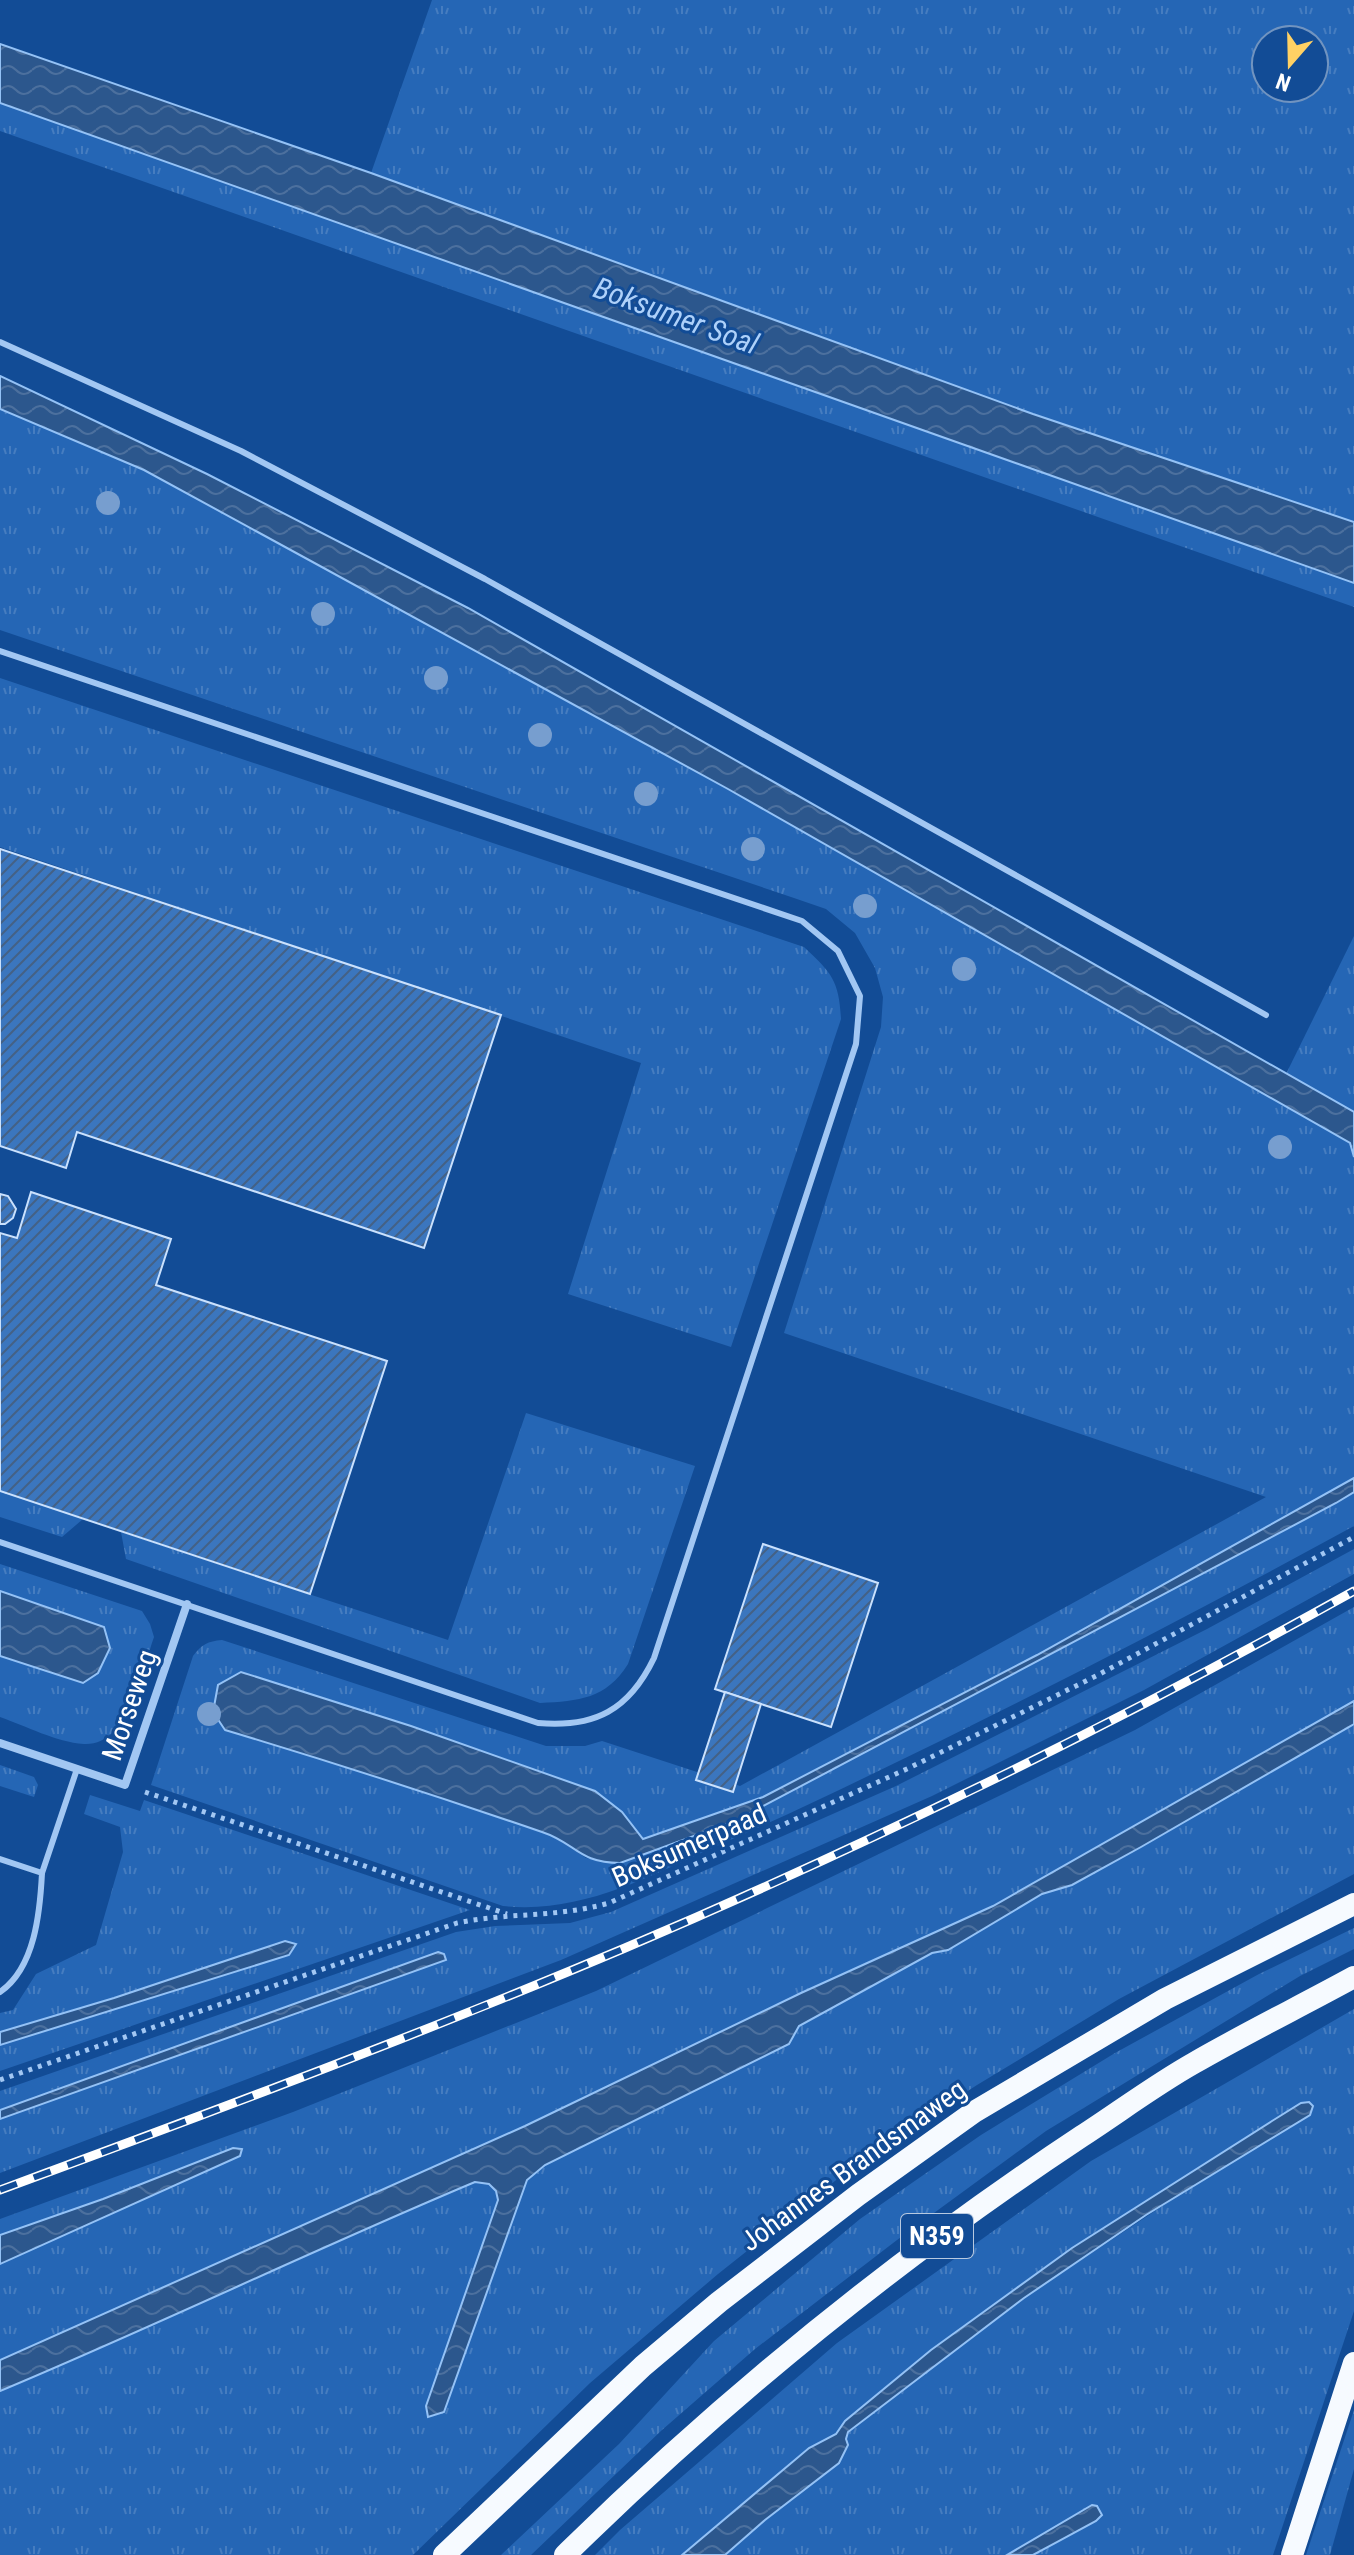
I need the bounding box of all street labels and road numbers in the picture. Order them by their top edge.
street label: Morseweg [95,1646,164,1765]
street label: Boksumerpaad [607,1797,772,1894]
street label: Johannes Brandsmaweg [734,2073,972,2258]
road number: N359 [901,2214,973,2258]

